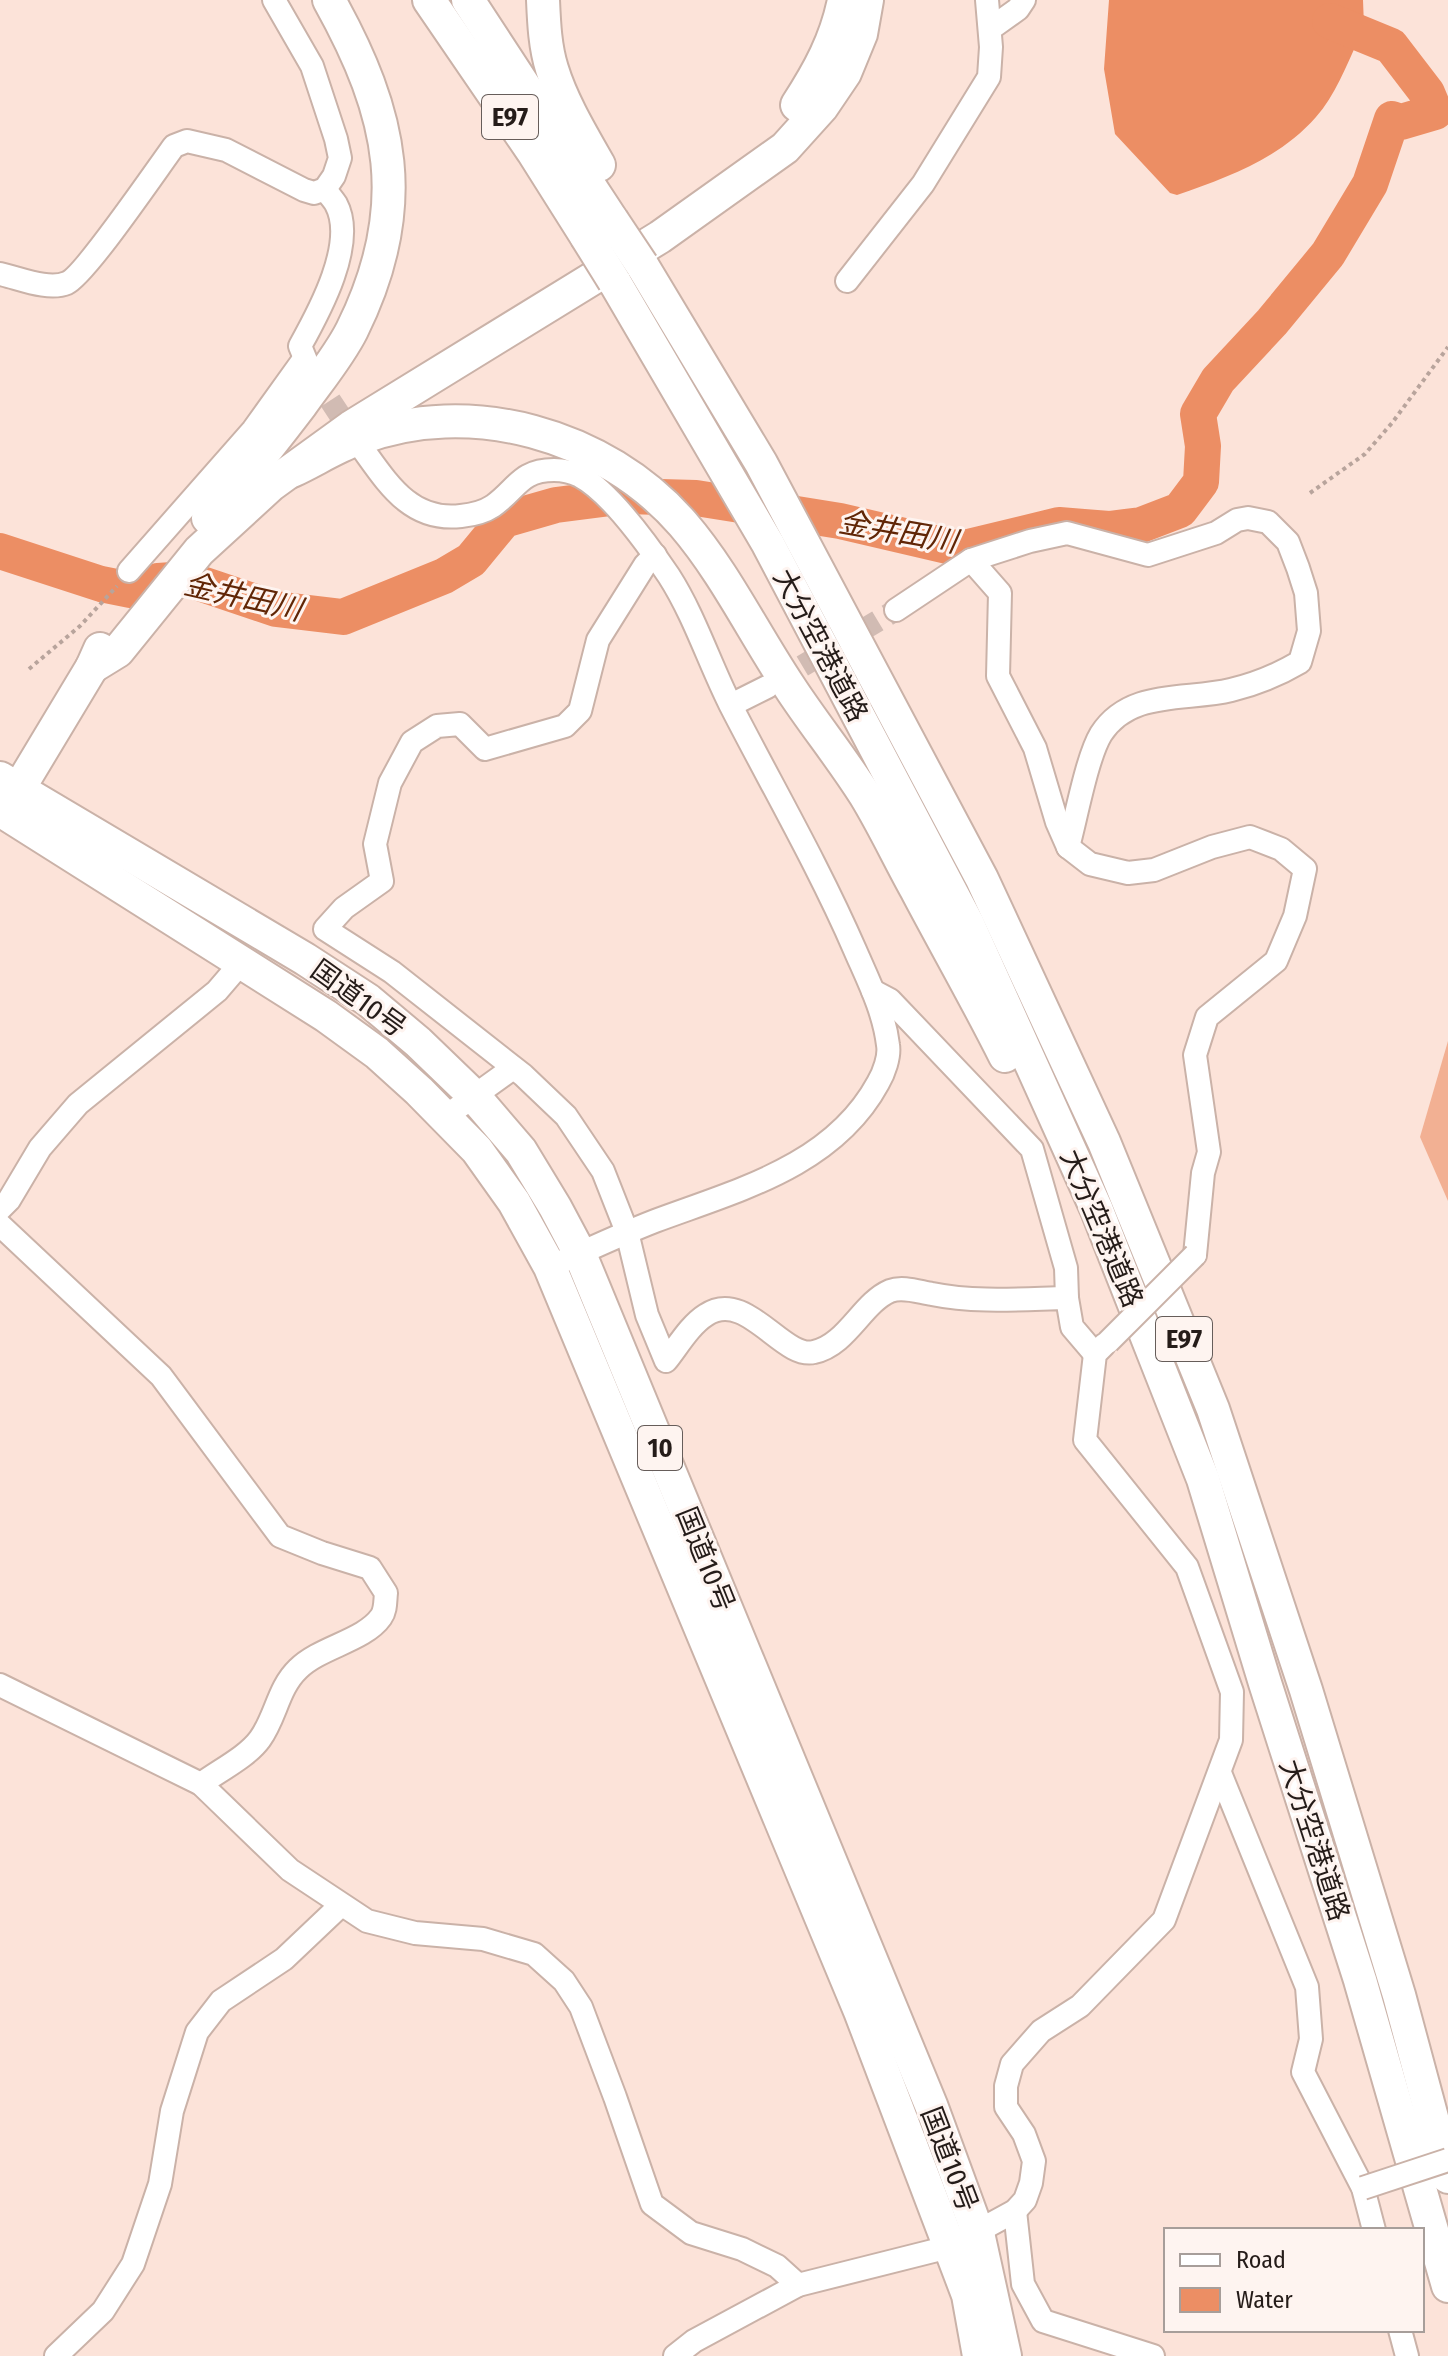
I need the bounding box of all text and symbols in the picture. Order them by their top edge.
road number: E97 [482,95,538,139]
water label: 金井田川 [836,504,963,561]
street label: 大分空港道路 [767,563,875,727]
water label: 金井田川 [180,566,308,629]
street label: 国道10号 [305,953,413,1044]
street label: 大分空港道路 [1054,1144,1150,1312]
road number: E97 [1156,1317,1212,1361]
road number: 10 [638,1426,682,1470]
street label: 国道10号 [670,1502,741,1616]
street label: 大分空港道路 [1273,1755,1356,1925]
street label: 国道10号 [915,2102,985,2216]
legend [1164,2228,1424,2332]
text: Road [1236,2246,1286,2274]
text: Water [1236,2286,1293,2314]

